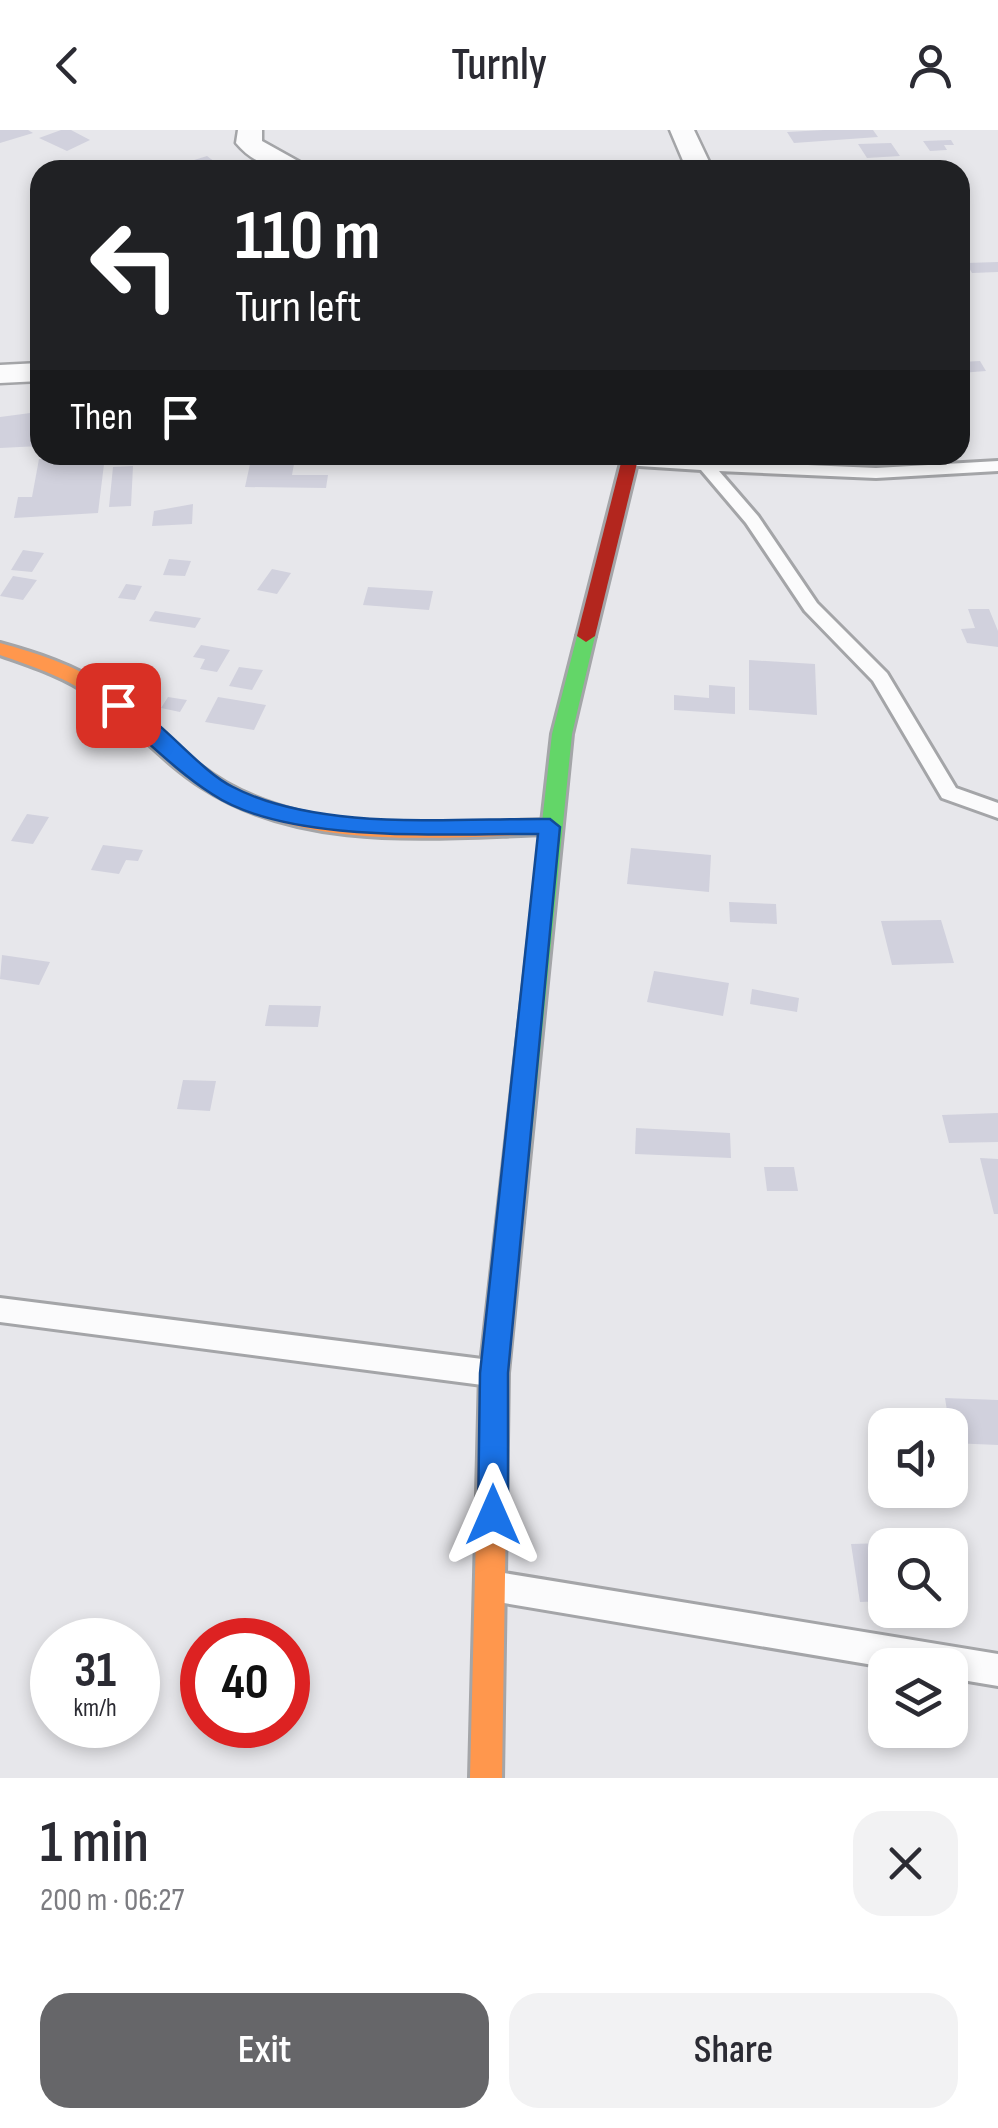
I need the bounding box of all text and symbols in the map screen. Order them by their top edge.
icon: back [40,38,95,93]
text: Turnly [451,38,547,93]
icon: person [903,38,958,93]
text: 110 m [235,195,381,279]
icon: left [70,200,200,330]
text: Turn left [235,280,361,335]
icon: arrive [153,390,208,445]
text: Then [70,395,133,440]
pin [76,663,161,748]
icon: arrive [91,678,146,733]
map controls [868,1408,968,1748]
button: sound [868,1408,968,1508]
position arrow [441,1463,545,1567]
button: search [868,1528,968,1628]
speed limit sign: 40 [180,1618,310,1748]
text: 31 [74,1641,116,1701]
button: layers [868,1648,968,1748]
text: km/h [73,1693,117,1724]
text: 1 min [40,1807,149,1879]
button: close [853,1811,958,1916]
text: 200 m · 06:27 [40,1881,184,1920]
button: Exit [40,1993,489,2108]
button: Share [509,1993,958,2108]

